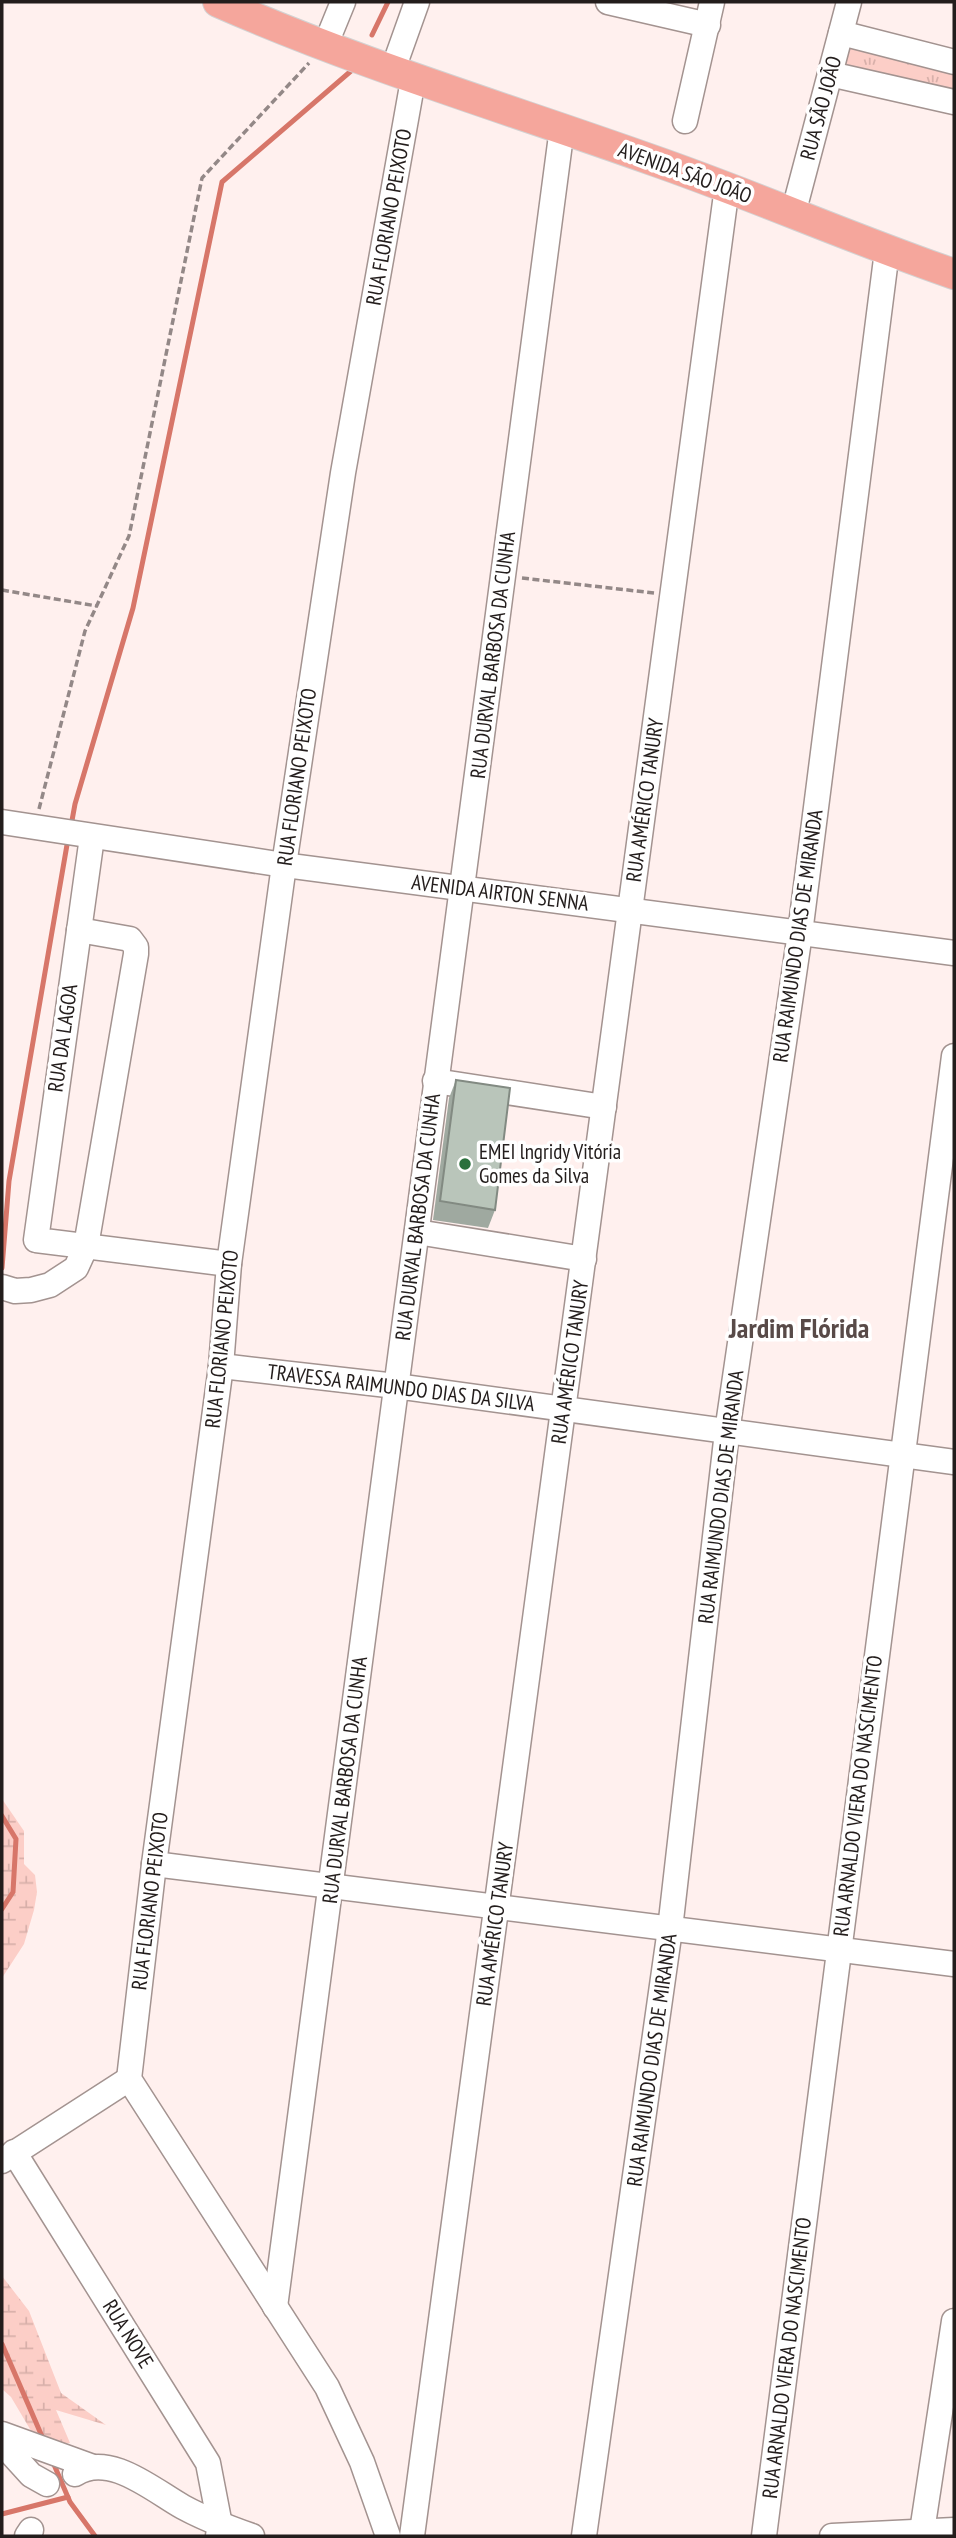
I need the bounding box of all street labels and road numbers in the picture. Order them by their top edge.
street label: RUA SÃO JOÃO [794,53,847,163]
street label: RUA FLORIANO PEIXOTO [360,126,417,307]
street label: AVENIDA SÃO JOÃO [615,136,756,209]
street label: RUA DURVAL BARBOSA DA CUNHA [464,530,521,780]
street label: RUA FLORIANO PEIXOTO [271,686,322,867]
street label: RUA AMÉRICO TANURY [620,716,669,884]
street label: RUA RAIMUNDO DIAS DE MIRANDA [766,808,829,1064]
street label: AVENIDA AIRTON SENNA [410,868,590,917]
street label: RUA DA LAGOA [42,982,83,1094]
street label: RUA DURVAL BARBOSA DA CUNHA [389,1092,446,1342]
street label: RUA FLORIANO PEIXOTO [199,1249,244,1429]
street label: RUA AMÉRICO TANURY [545,1278,594,1446]
street label: TRAVESSA RAIMUNDO DIAS DA SILVA [266,1358,536,1417]
street label: RUA RAIMUNDO DIAS DE MIRANDA [692,1369,749,1625]
street label: RUA ARNALDO VIERA DO NASCIMENTO [827,1654,888,1938]
street label: RUA DURVAL BARBOSA DA CUNHA [316,1655,373,1905]
street label: RUA FLORIANO PEIXOTO [125,1810,174,1991]
street label: RUA AMÉRICO TANURY [470,1840,519,2008]
street label: RUA RAIMUNDO DIAS DE MIRANDA [620,1932,683,2188]
street label: RUA ARNALDO VIERA DO NASCIMENTO [756,2216,817,2500]
street label: RUA NOVE [97,2294,160,2373]

